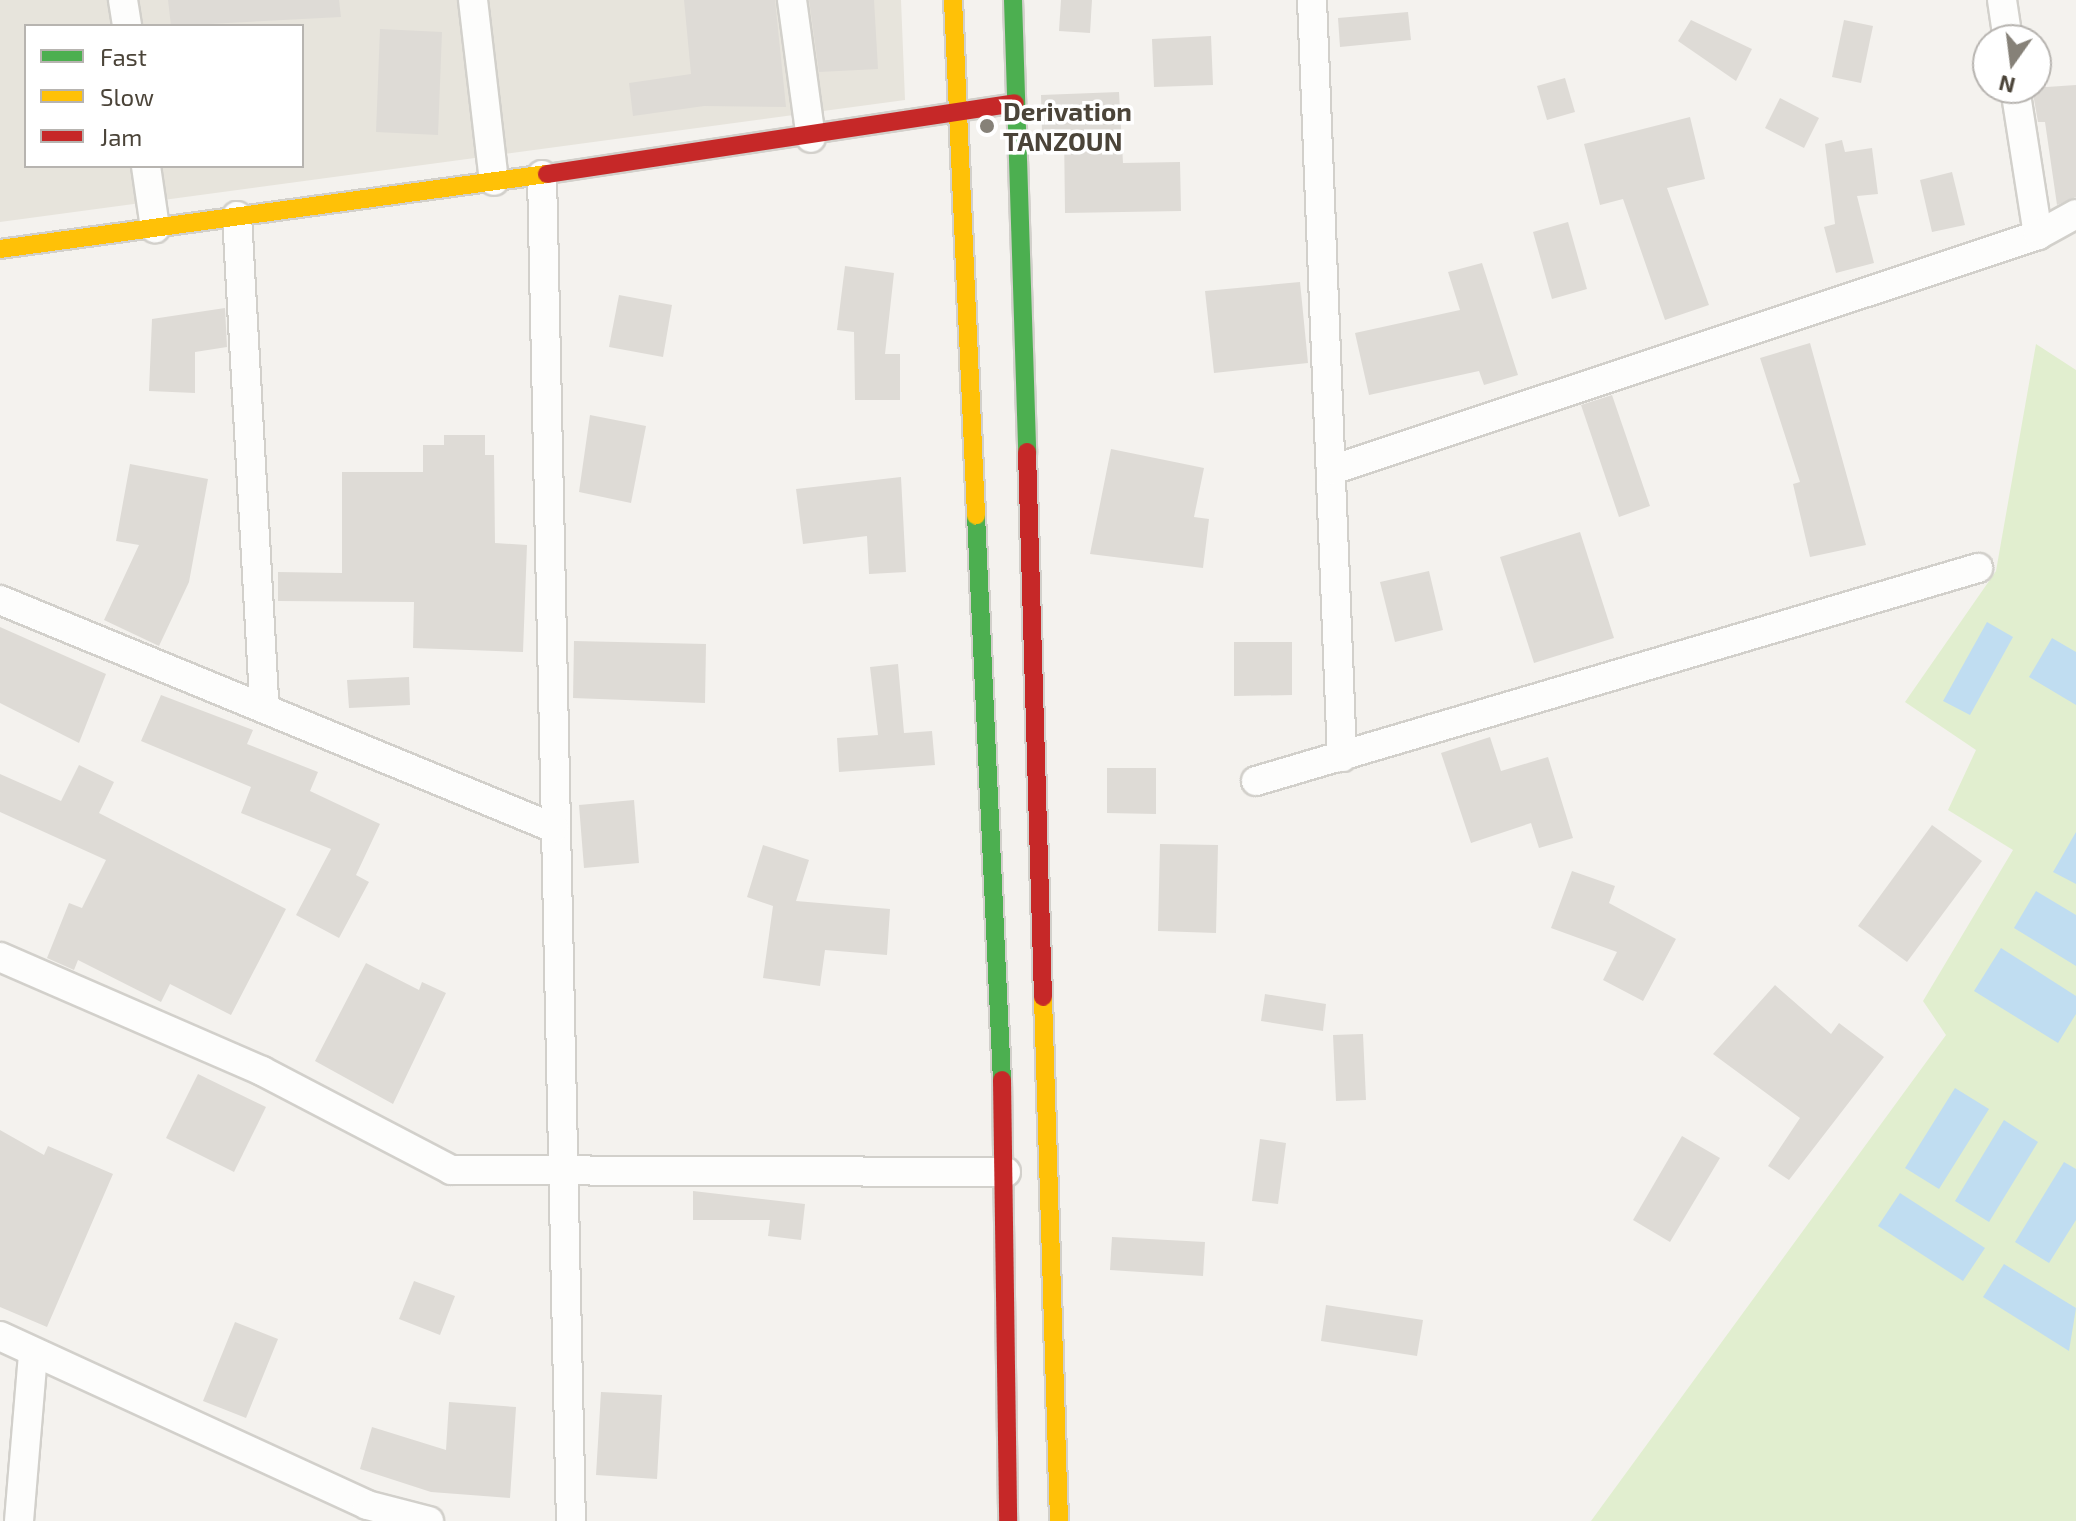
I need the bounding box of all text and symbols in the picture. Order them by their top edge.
legend [24,24,304,168]
north arrow [1972,24,2052,104]
text: Fast [100,42,147,71]
text: N [1996,71,2018,100]
text: Slow [100,82,154,111]
place label: Derivation TANZOUN [1003,95,1132,156]
marker: Derivation TANZOUN [978,117,996,135]
text: Jam [100,122,142,151]

